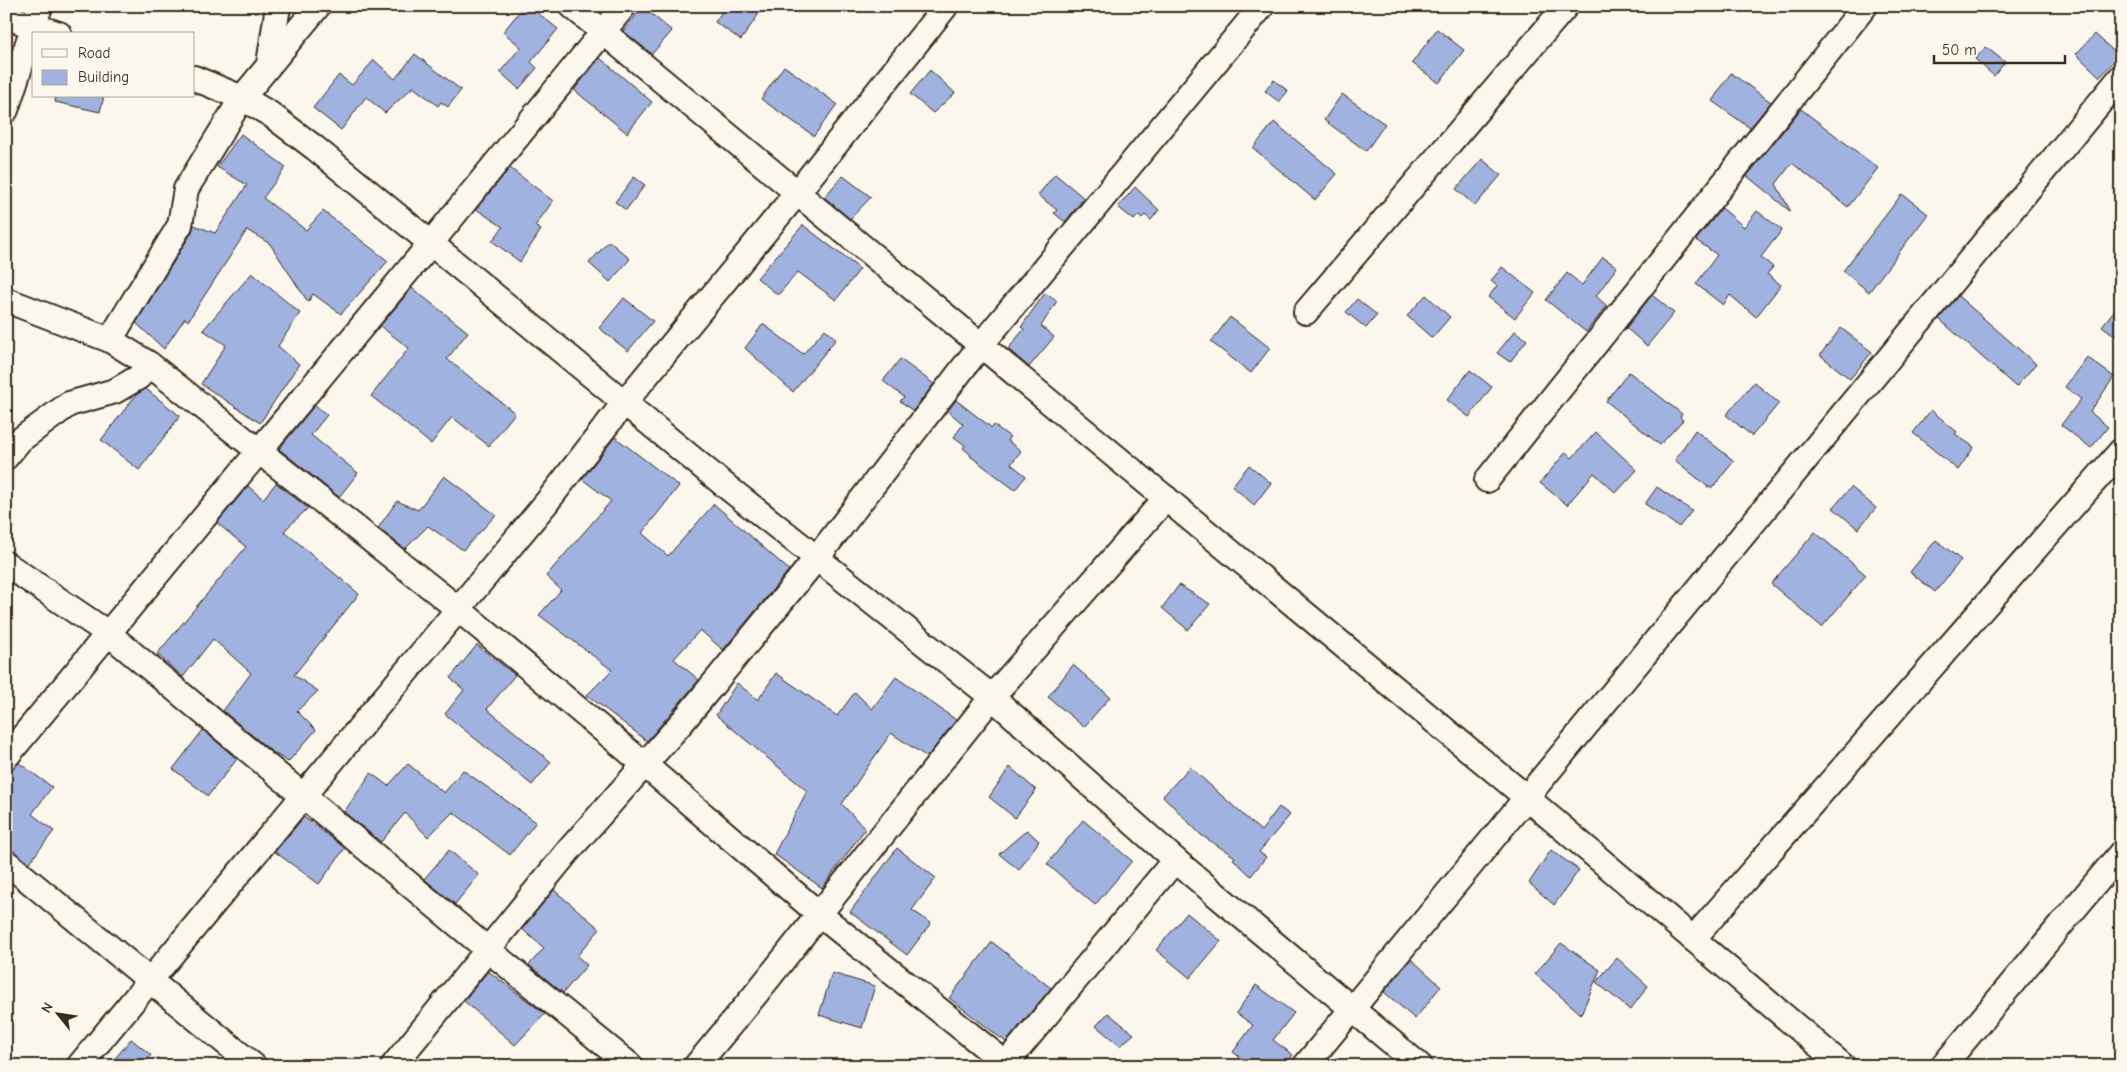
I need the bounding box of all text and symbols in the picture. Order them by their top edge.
legend [32,32,195,98]
scale bar [1934,32,2066,64]
text: 50 m [1942,41,1977,59]
text: Road [78,44,110,62]
text: Building [78,68,129,86]
north arrow [32,990,82,1040]
text: N [38,1000,57,1016]

